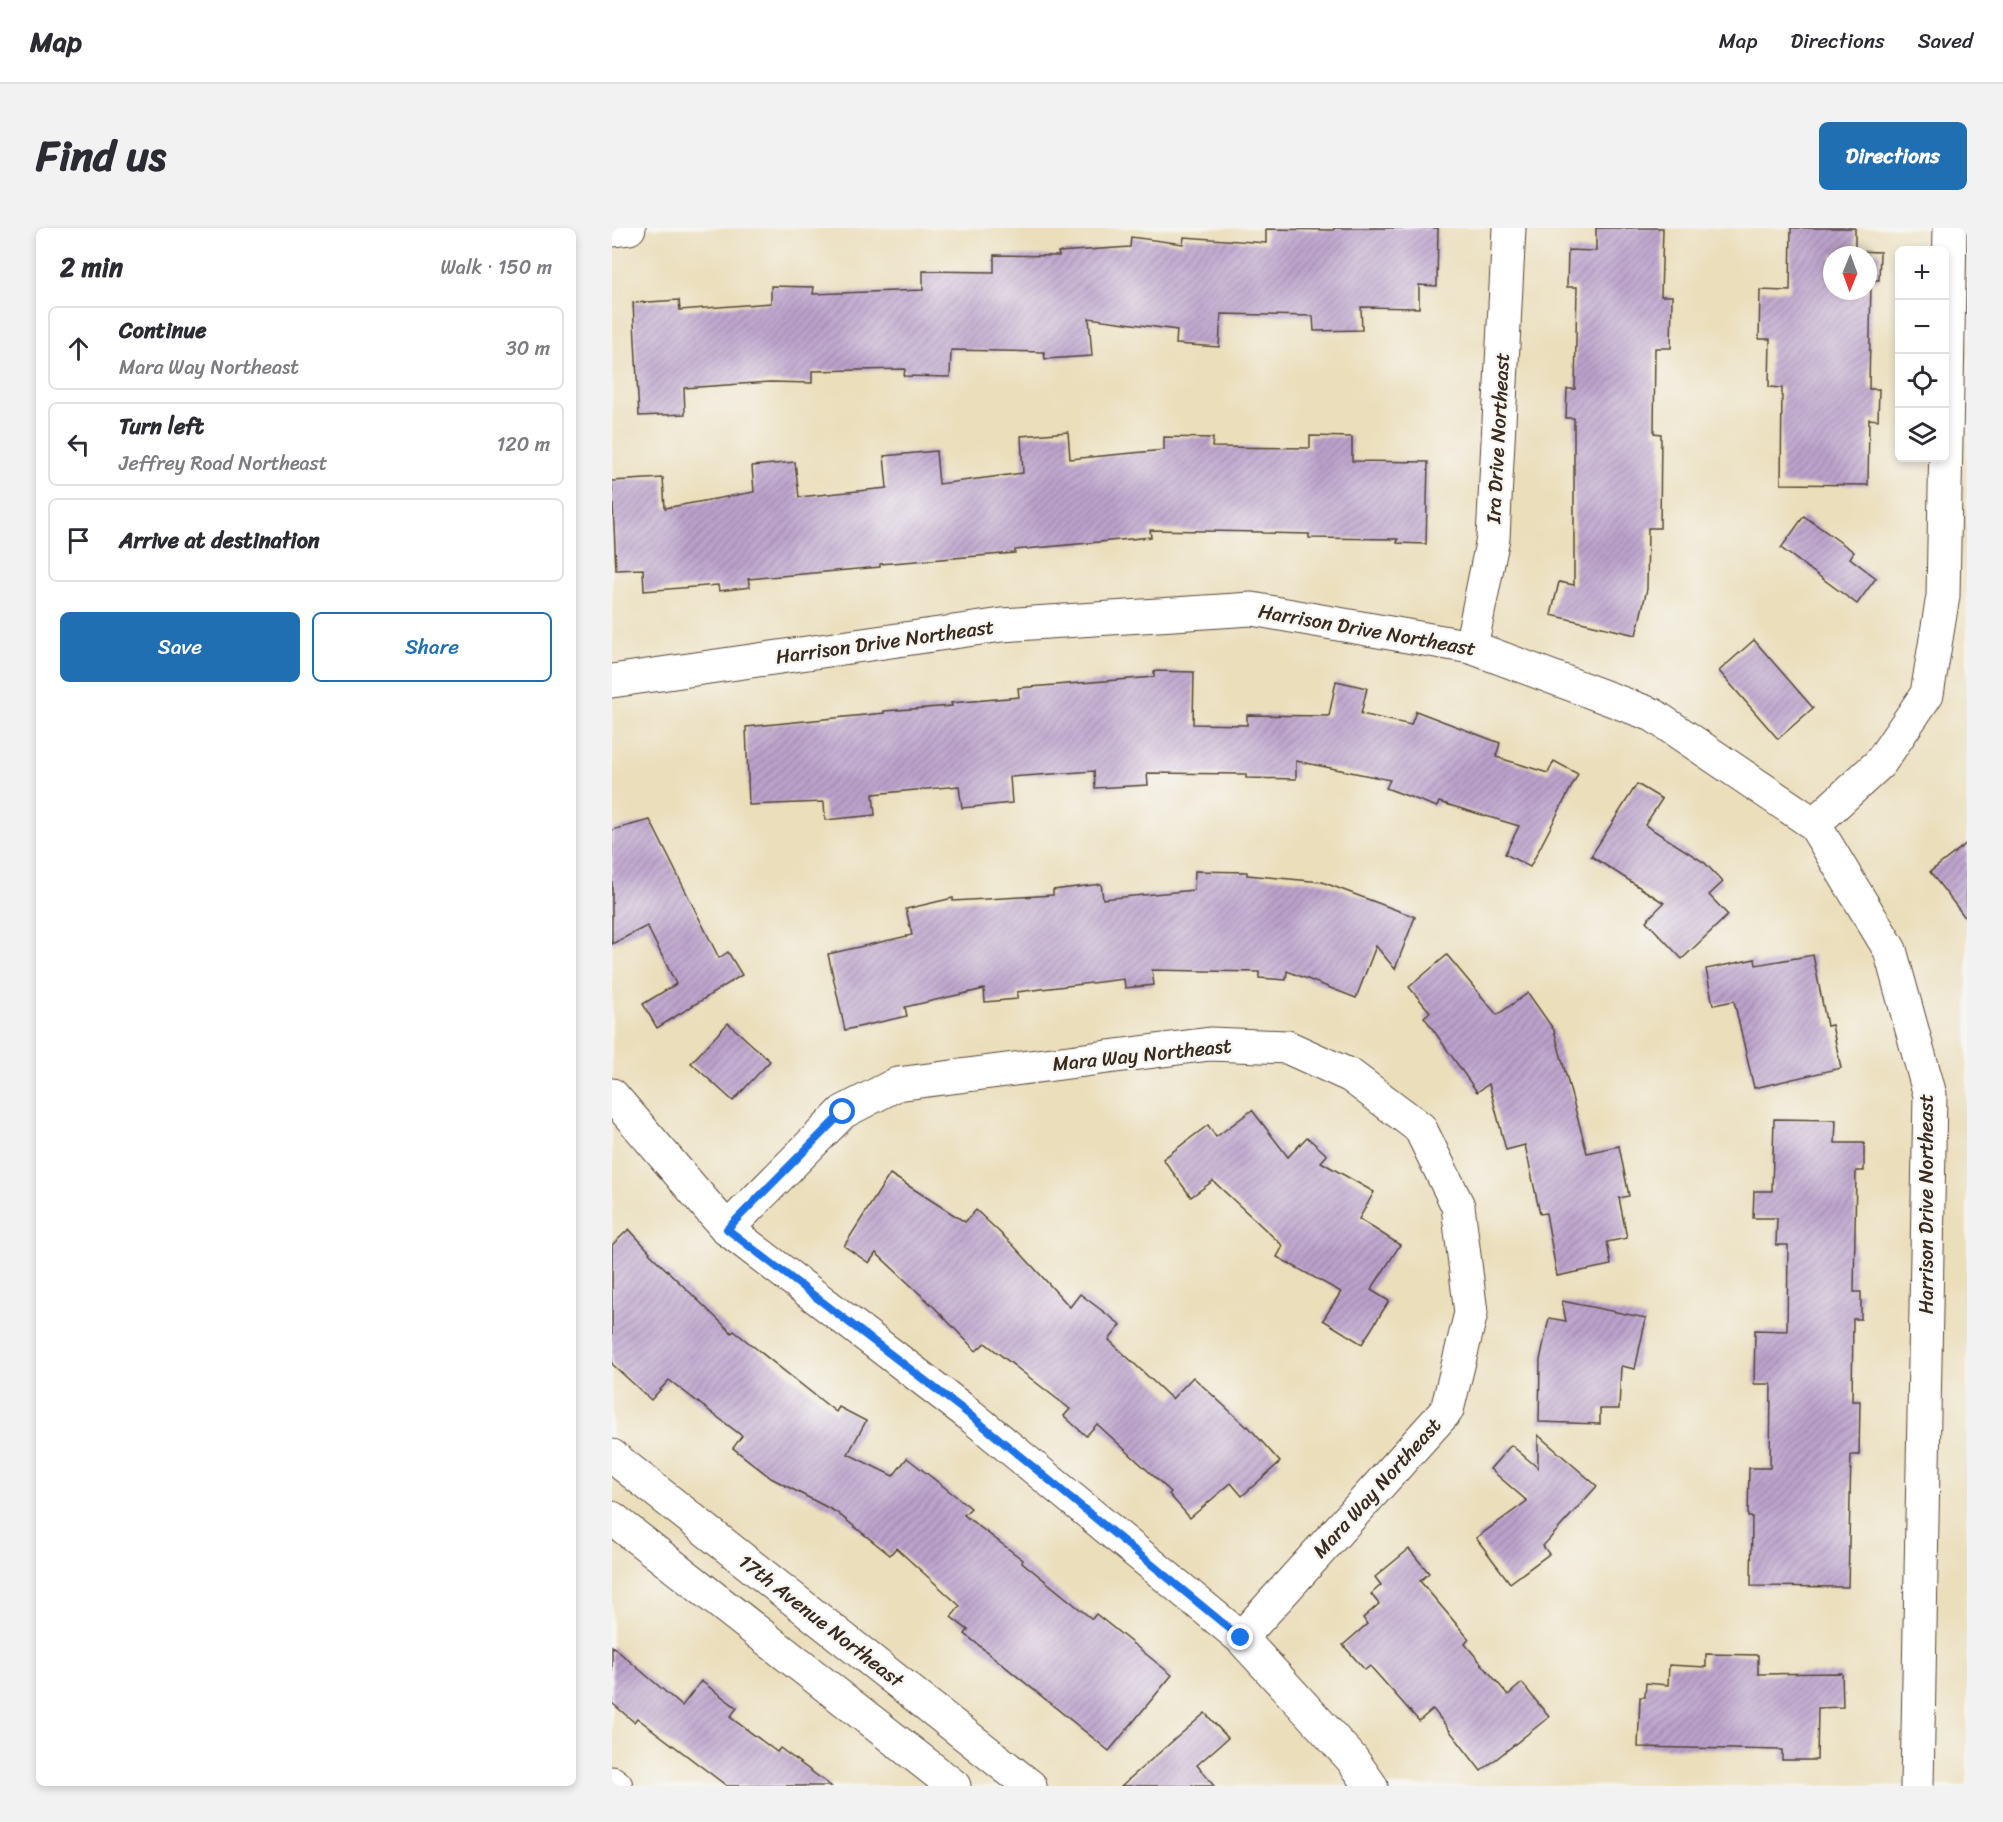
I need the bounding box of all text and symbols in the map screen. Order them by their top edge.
text: Map [30,17,82,66]
text: Map [1719,22,1757,60]
text: Directions [1790,22,1885,60]
text: Saved [1918,22,1973,60]
text: Find us [36,119,166,193]
button: Directions [1819,122,1967,190]
text: 2 min [60,244,123,290]
north arrow [1823,246,1877,300]
map controls [1895,246,1949,462]
button: + [1895,246,1949,300]
text: Walk · 150 m [440,250,552,285]
button: − [1895,300,1949,354]
text: Continue [119,311,207,350]
text: 30 m [506,331,550,366]
icon: ahead [62,332,95,365]
text: Mara Way Northeast [119,350,299,385]
street label: Ira Drive Northeast [1476,351,1520,525]
button: locate [1895,354,1949,408]
text: Turn left [119,407,204,446]
button: layers [1895,408,1949,462]
text: 120 m [497,427,550,462]
icon: left [62,428,95,461]
text: Jeffrey Road Northeast [119,446,328,481]
text: Arrive at destination [119,521,320,560]
icon: arrive [62,524,95,557]
street label: Harrison Drive Northeast [1255,594,1479,666]
street label: Harrison Drive Northeast [773,609,997,675]
button: Save [60,612,300,682]
button: Share [312,612,552,682]
street label: Mara Way Northeast [1051,1028,1234,1082]
street label: Harrison Drive Northeast [1909,1094,1944,1314]
route start [829,1098,855,1124]
street label: Mara Way Northeast [1304,1409,1450,1567]
street label: 17th Avenue Northeast [731,1545,912,1697]
route end [1227,1624,1253,1650]

